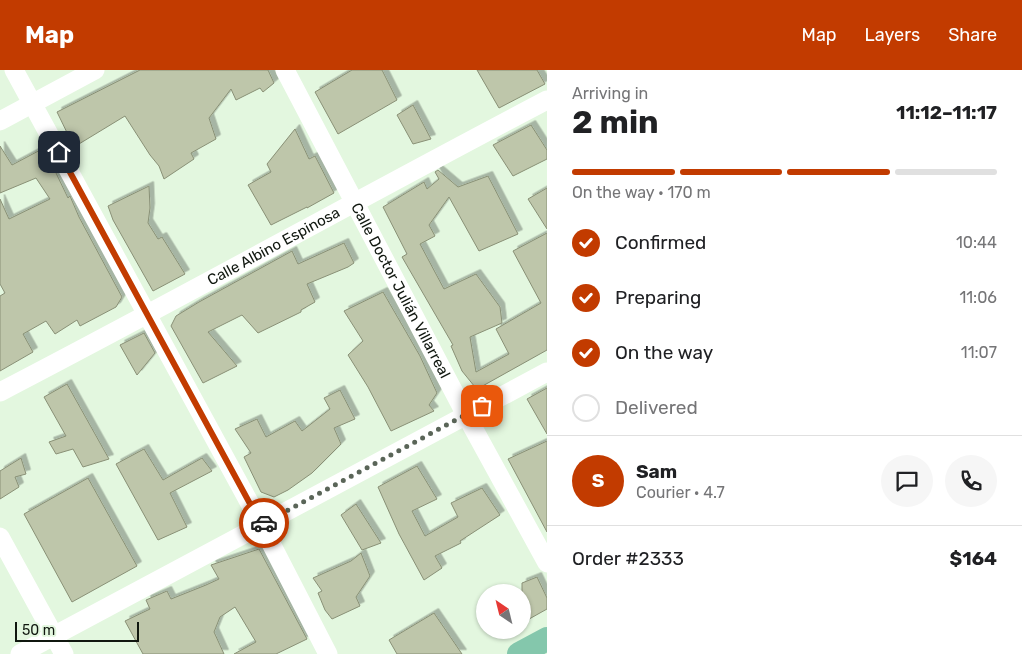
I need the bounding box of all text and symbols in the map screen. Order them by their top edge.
text: Map [25,21,74,49]
text: Map [802,24,837,46]
text: Layers [865,24,920,46]
text: Share [948,24,997,46]
text: Arriving in [572,84,648,103]
text: 11:12–11:17 [896,101,997,124]
text: 2 min [572,103,659,141]
pin [38,131,80,173]
icon: home [45,138,73,166]
text: On the way · 170 m [572,183,711,202]
street label: Calle Doctor Julián Villarreal [347,200,454,381]
street label: Calle Albino Espinosa [204,203,343,289]
icon: check [572,229,600,257]
text: Confirmed [615,231,706,254]
text: 10:44 [956,233,997,252]
icon: check [572,284,600,312]
text: Preparing [615,286,701,309]
text: 11:06 [959,288,997,307]
icon: check [572,339,600,367]
text: On the way [615,341,713,364]
text: 11:07 [961,343,997,362]
pin [461,385,503,427]
icon: bag [468,392,496,420]
text: Delivered [615,396,698,419]
button: chat [881,455,933,507]
button: phone [945,455,997,507]
text: Sam [636,460,677,483]
text: S [592,469,604,492]
text: Courier · 4.7 [636,483,725,502]
courier [239,498,289,548]
icon: car [250,509,278,537]
text: Order #2333 [572,547,684,570]
text: $164 [950,547,997,570]
north arrow [476,584,531,639]
map controls [476,584,531,639]
scale bar [15,619,139,642]
text: 50 m [22,622,55,639]

